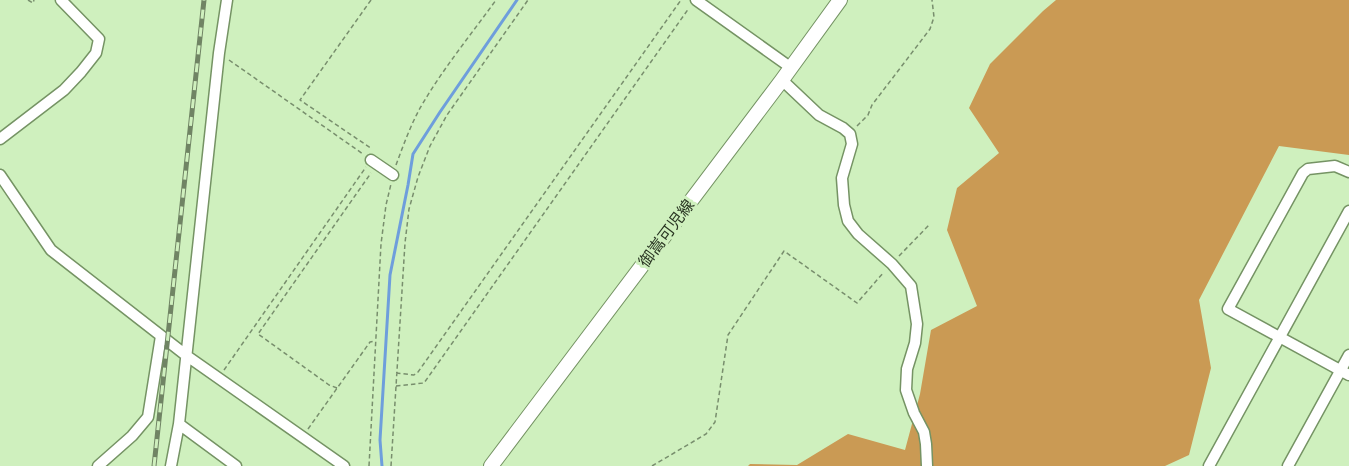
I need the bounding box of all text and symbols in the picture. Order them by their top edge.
street label: 御嵩可児線 [633,194,699,272]

